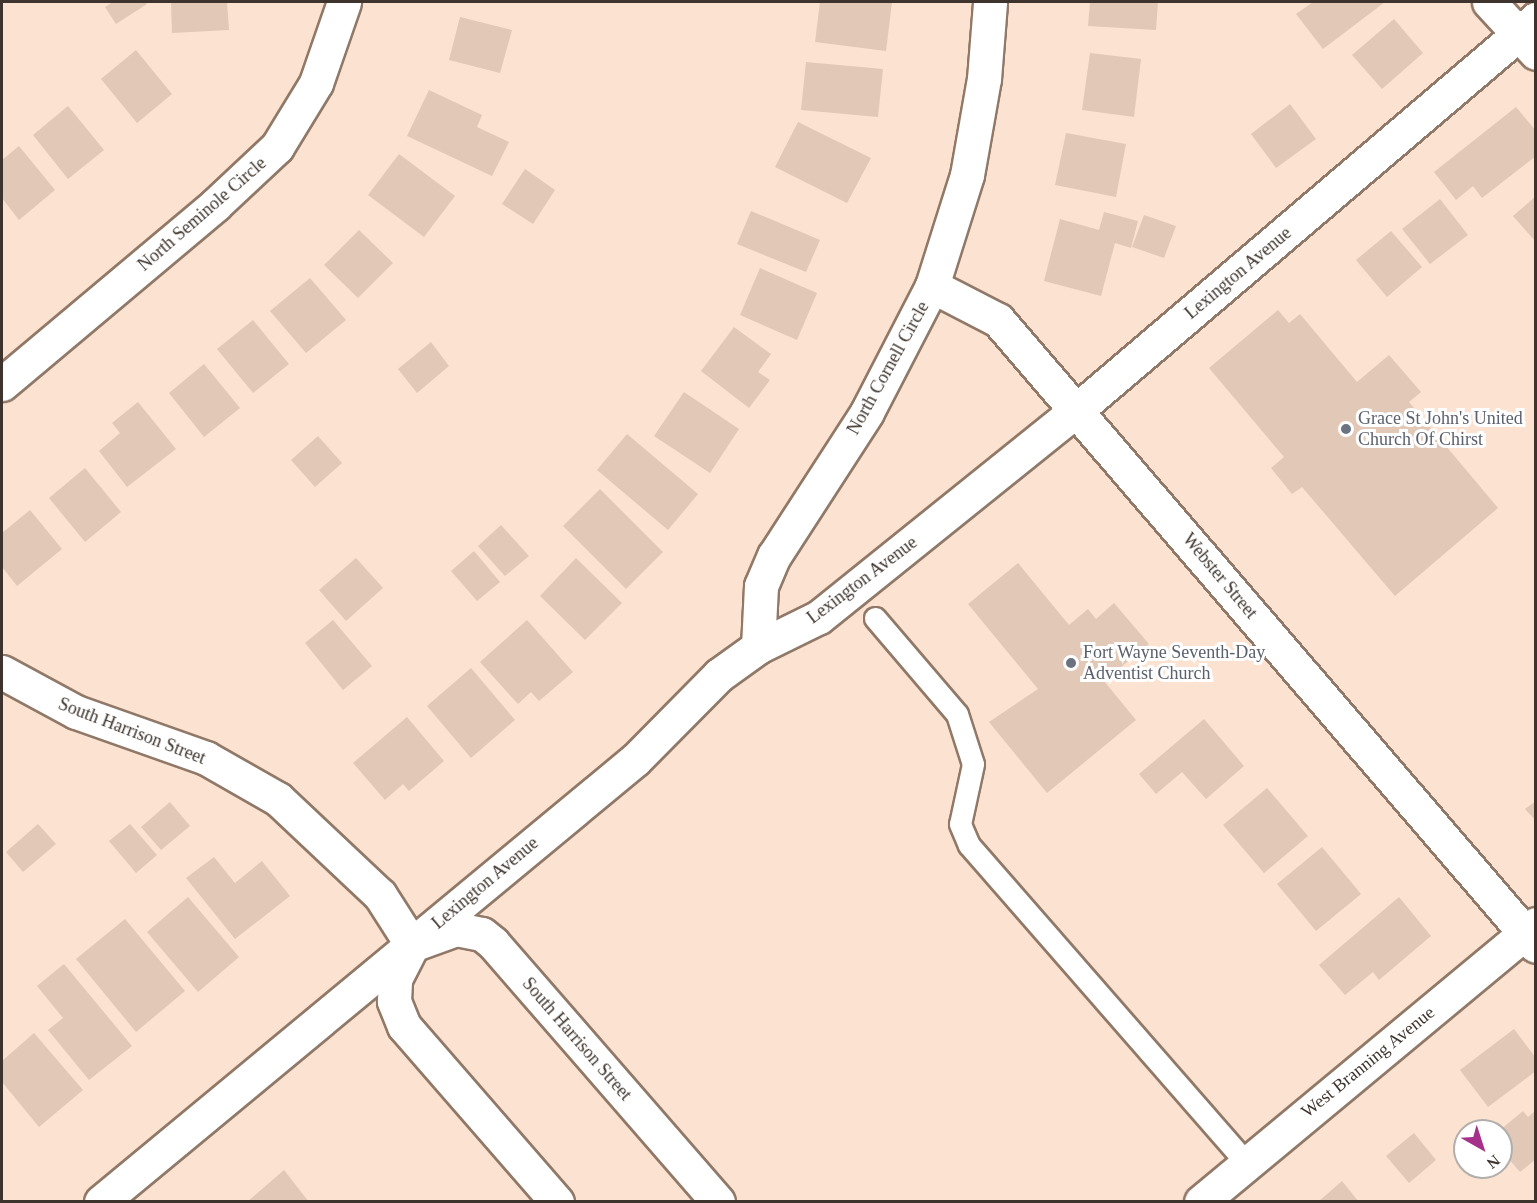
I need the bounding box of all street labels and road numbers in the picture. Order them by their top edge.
street label: North Seminole Circle [133,152,271,276]
street label: Lexington Avenue [1180,222,1296,324]
street label: North Cornell Circle [842,298,934,438]
street label: Webster Street [1178,529,1262,623]
street label: Lexington Avenue [802,531,922,629]
street label: South Harrison Street [55,693,209,769]
street label: Lexington Avenue [427,832,543,934]
street label: South Harrison Street [518,973,636,1105]
street label: West Branning Avenue [1297,1001,1439,1123]

